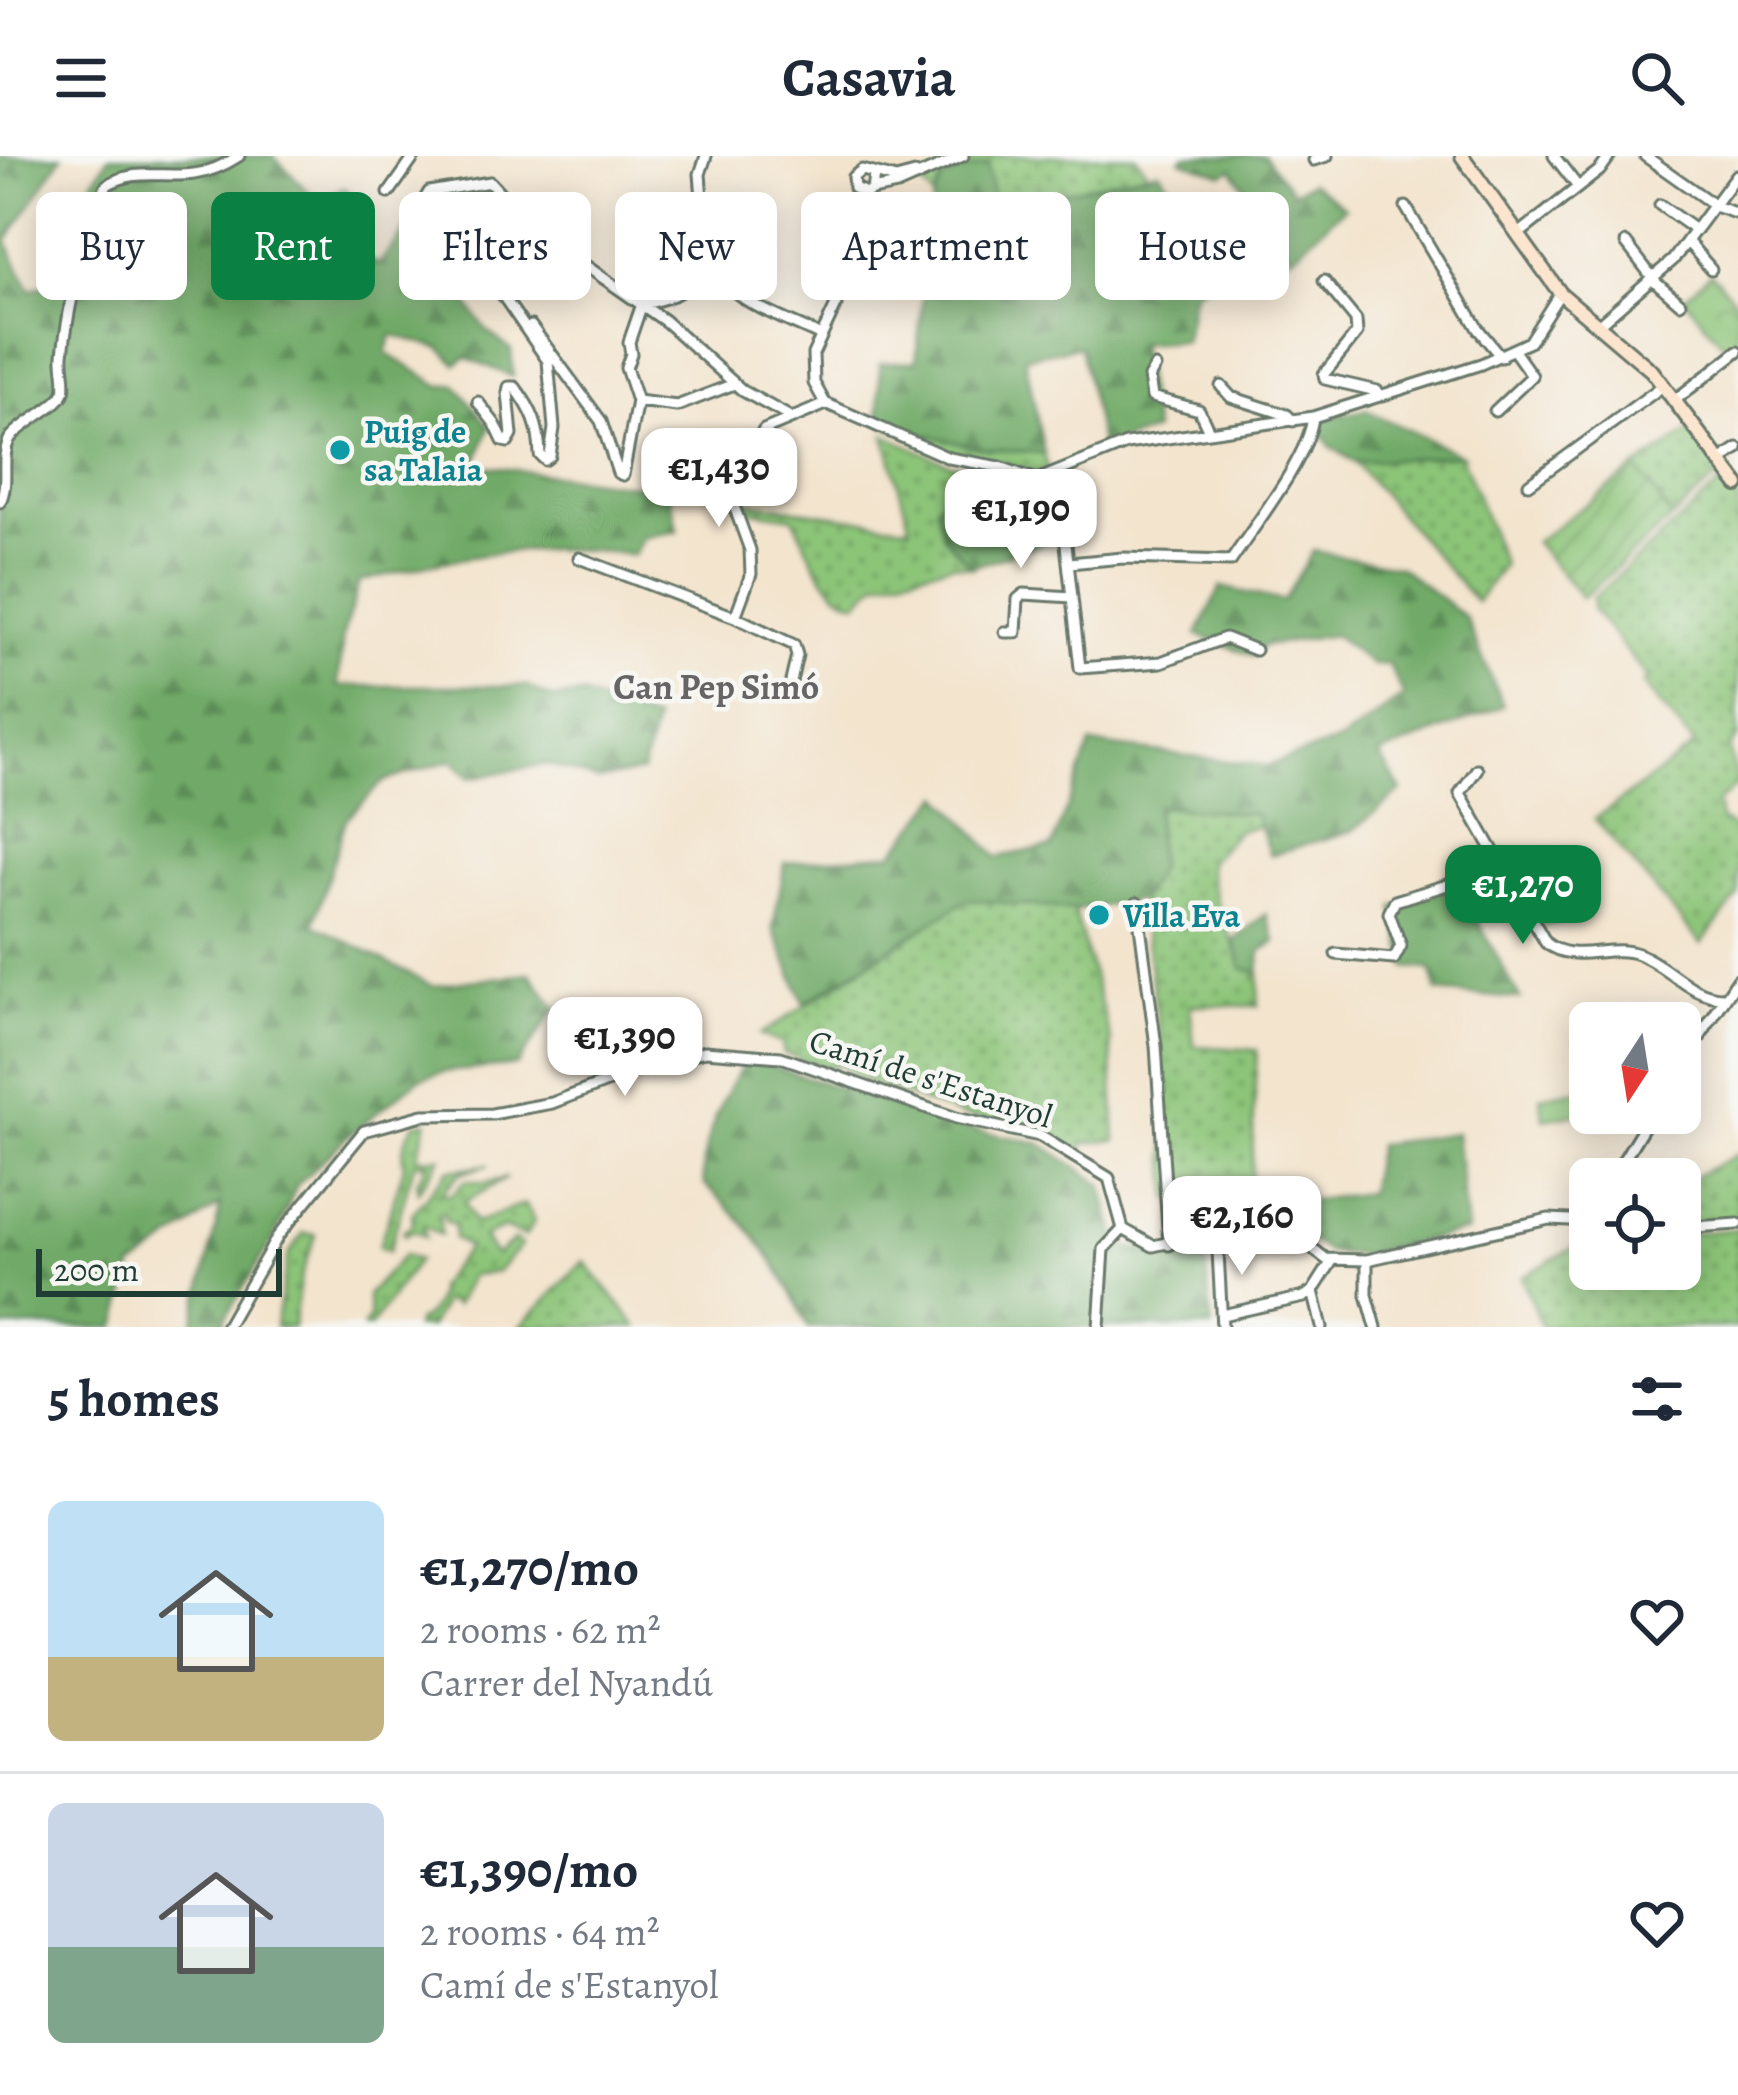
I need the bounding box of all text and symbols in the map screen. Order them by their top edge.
text: Casavia [782,41,956,115]
icon: menu [48,45,114,111]
icon: search [1624,45,1690,111]
chip: Buy [36,192,187,300]
chip: Rent [211,192,375,300]
chip: Filters [399,192,591,300]
chip: New [615,192,777,300]
chip: Apartment [801,192,1071,300]
chip: House [1095,192,1289,300]
place label: Puig de sa Talaia [364,409,483,492]
pin: €1,430 [621,428,817,530]
marker: Puig de sa Talaia [327,437,353,463]
text: €1,430 [668,440,770,493]
pin: €1,190 [923,469,1119,571]
text: €1,190 [972,481,1070,534]
district label: Can Pep Simó [613,662,819,711]
pin: €1,270 [1425,845,1621,947]
text: €1,270 [1472,857,1574,910]
place label: Villa Eva [1122,893,1241,938]
marker: Villa Eva [1086,902,1112,928]
pin: €1,390 [527,997,723,1099]
north arrow [1569,1002,1701,1134]
map controls [1569,1002,1701,1290]
text: €1,390 [574,1009,676,1062]
street label: Camí de s'Estanyol [804,1018,1058,1138]
button: locate [1569,1158,1701,1290]
pin: €2,160 [1144,1176,1340,1278]
text: €2,160 [1190,1188,1294,1241]
scale bar [36,1243,282,1296]
text: 200 m [54,1247,139,1292]
text: 5 homes [48,1364,220,1434]
icon: filters [1624,1366,1690,1432]
text: €1,270/mo [420,1533,639,1603]
icon: home [144,1549,288,1693]
icon: heart [1624,1588,1690,1654]
text: 2 rooms · 62 m² [420,1603,660,1656]
text: Carrer del Nyandú [420,1656,713,1709]
text: €1,390/mo [420,1835,638,1905]
icon: home [144,1851,288,1995]
icon: heart [1624,1890,1690,1956]
text: 2 rooms · 64 m² [420,1905,660,1958]
text: Camí de s'Estanyol [420,1958,719,2011]

